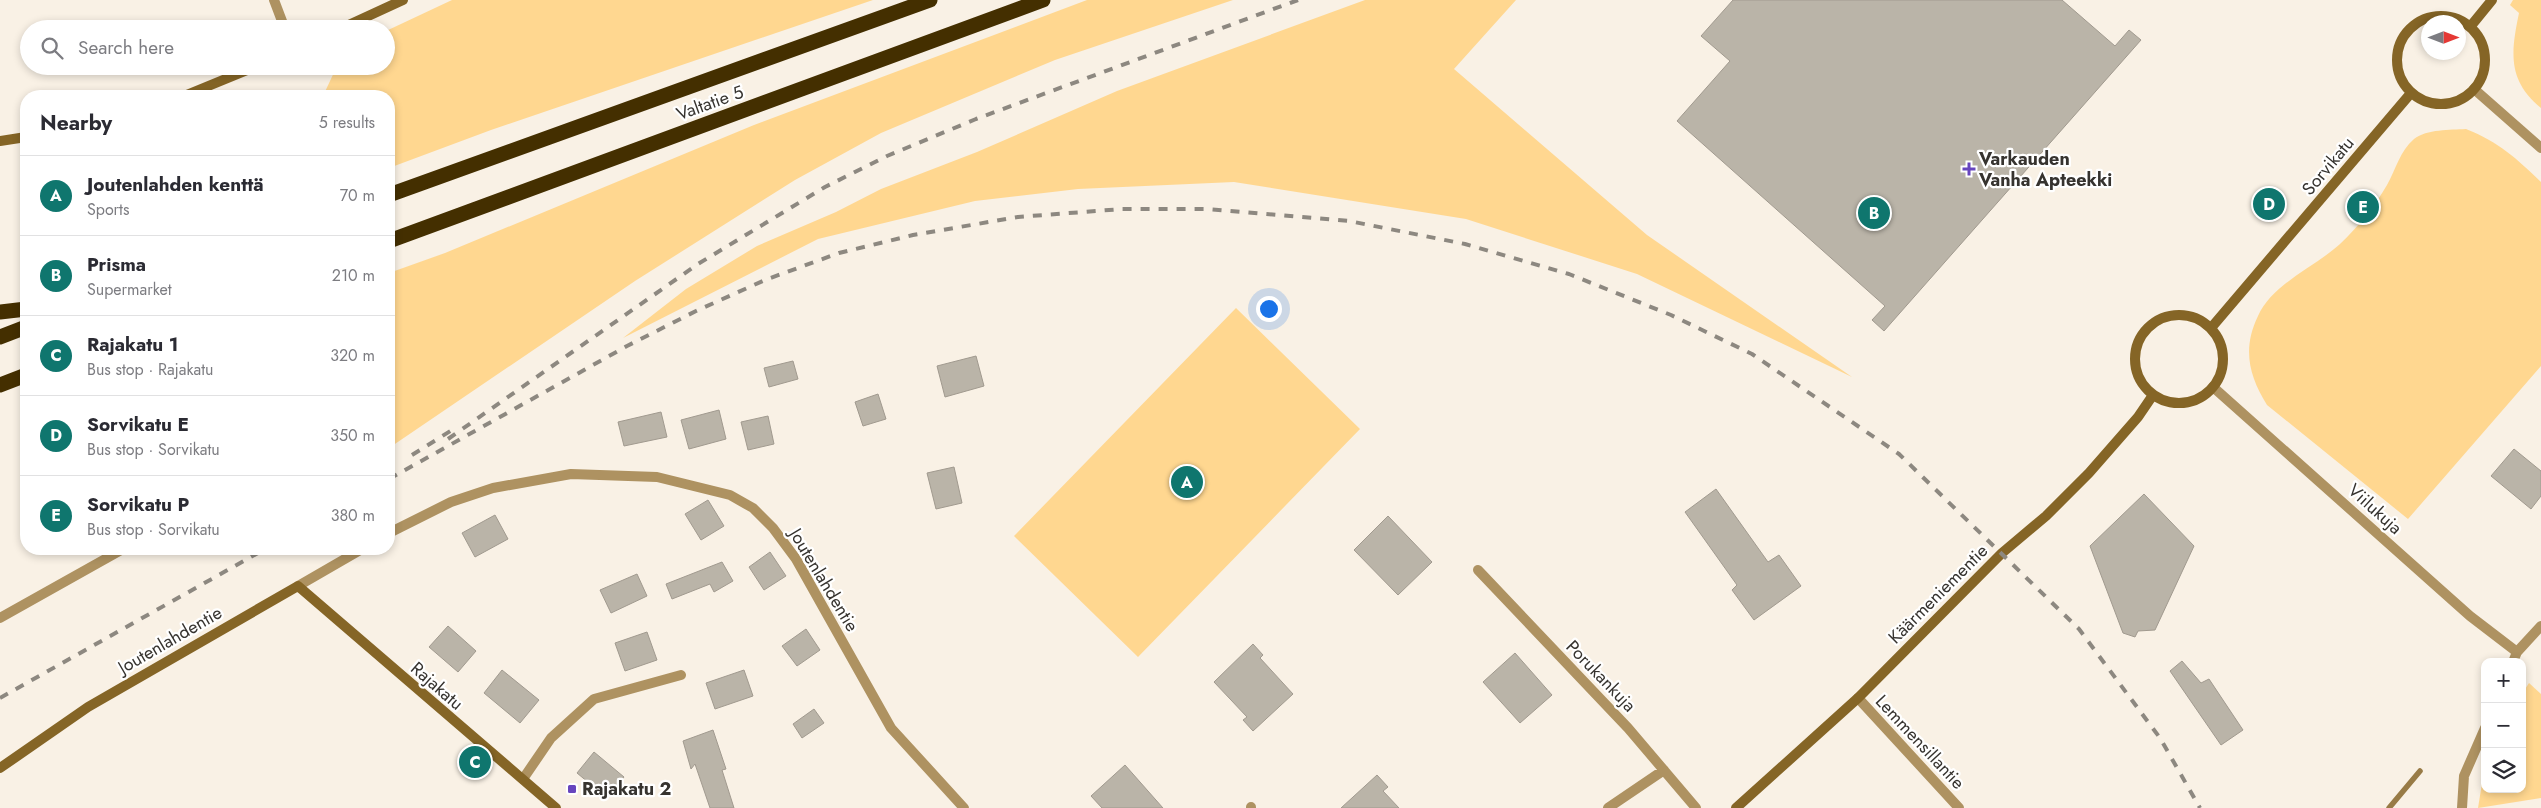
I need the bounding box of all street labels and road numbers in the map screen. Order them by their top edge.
street label: Valtatie 5 [673,79,747,127]
street label: Sorvikatu [2296,131,2360,201]
street label: Viilukuja [2342,478,2408,540]
street label: Joutenlahdentie [782,522,865,636]
street label: Käärmeniementie [1882,538,1994,650]
street label: Joutenlahdentie [111,600,227,681]
street label: Porukankuja [1560,634,1642,718]
street label: Rajakatu [405,656,469,716]
street label: Lemmensillantie [1869,689,1971,795]

